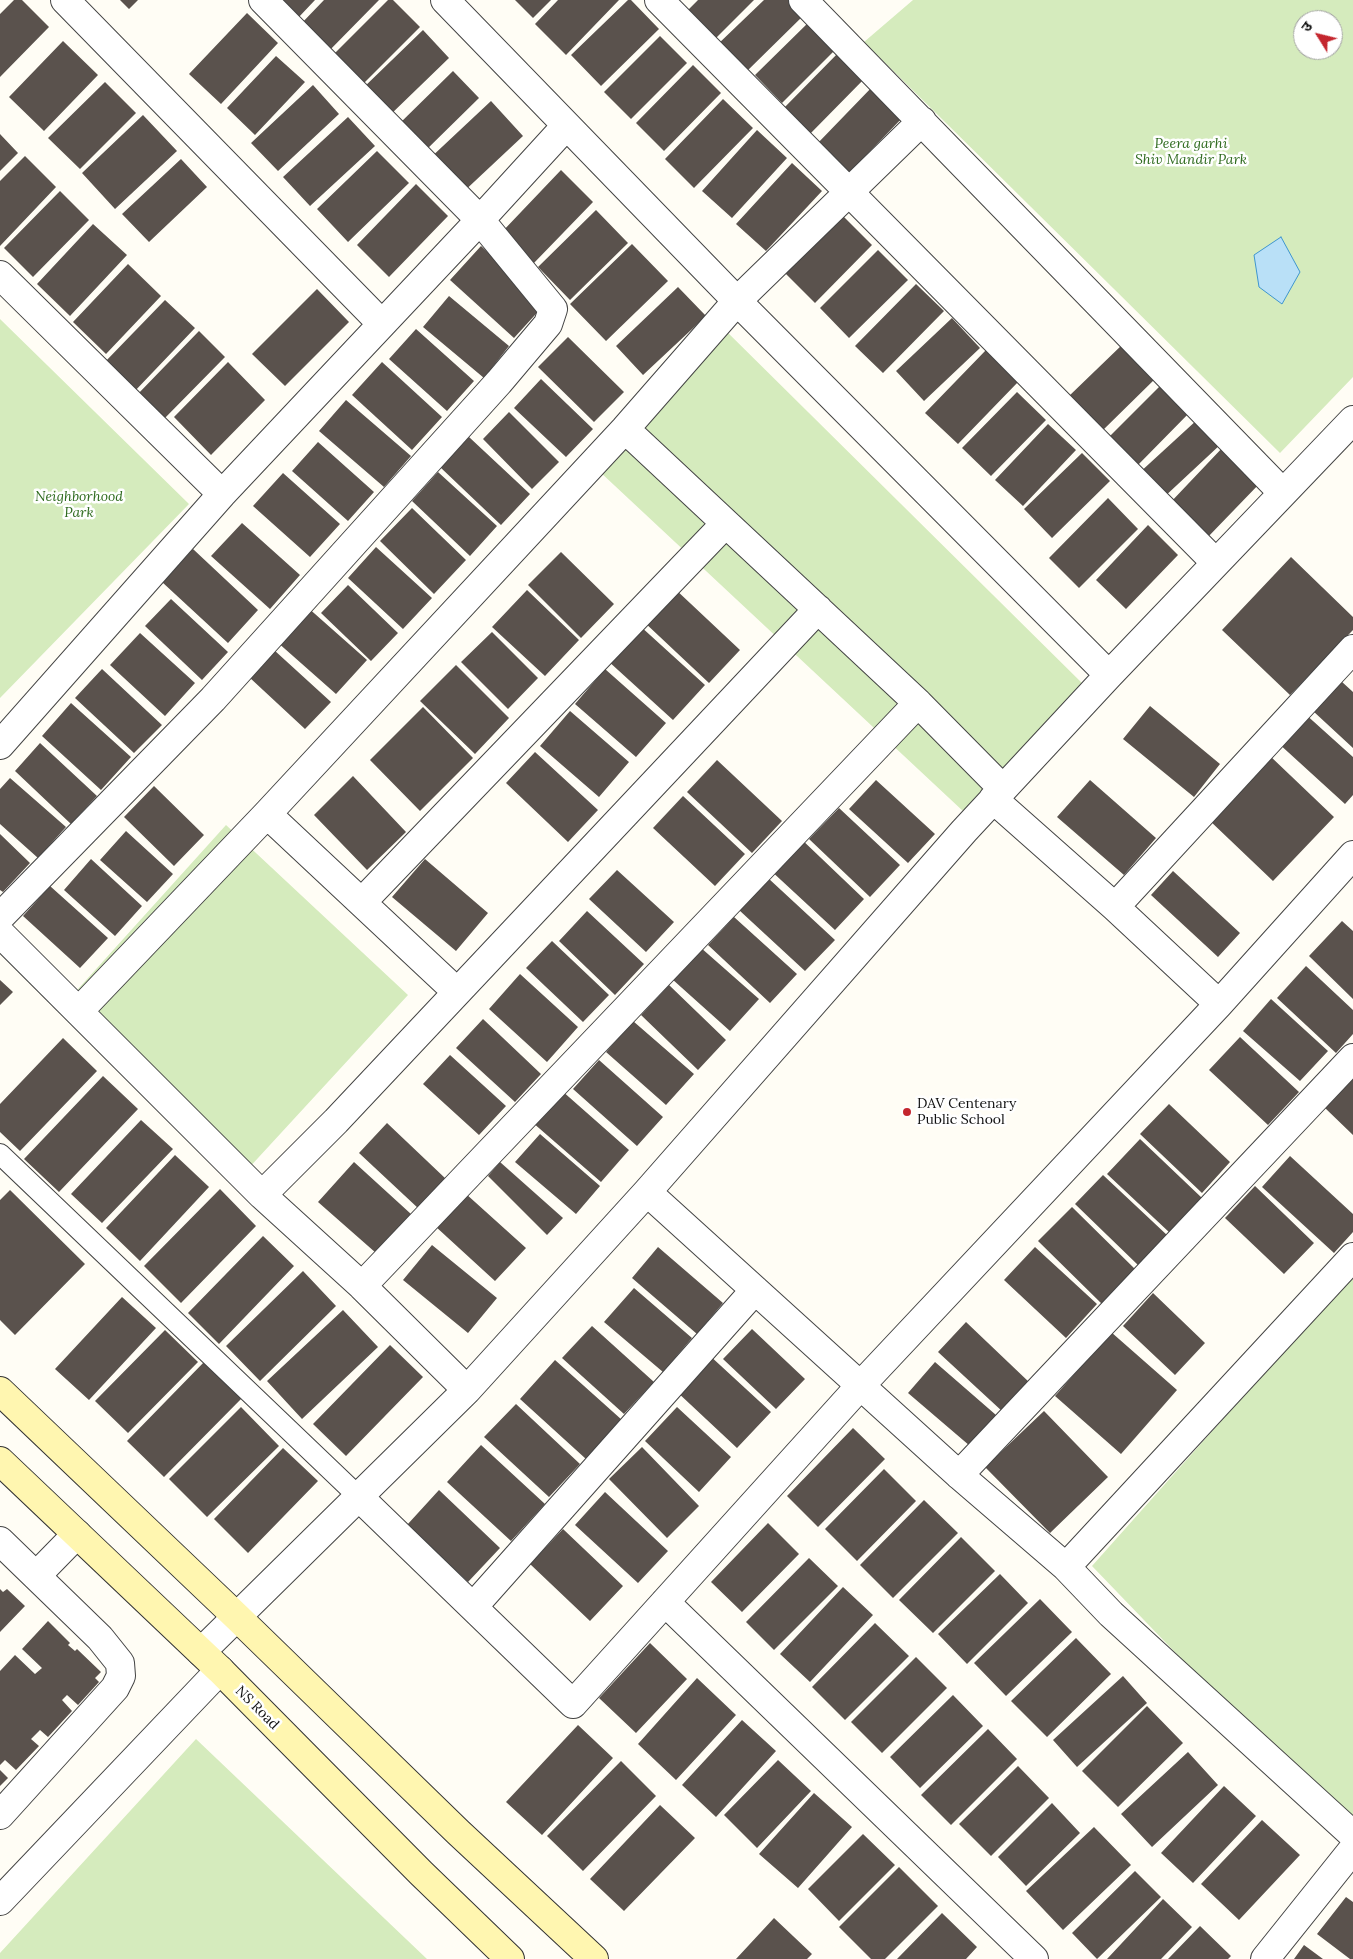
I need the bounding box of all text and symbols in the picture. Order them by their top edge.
north arrow [1293,10,1343,60]
text: उ [1297,18,1316,35]
park label: Peera garhi Shiv Mandir Park [1135,136,1247,168]
park label: Neighborhood Park [35,489,123,522]
place label: DAV Centenary Public School [917,1096,1016,1128]
marker: DAV Centenary Public School [901,1106,913,1118]
street label: NS Road [232,1683,282,1733]

